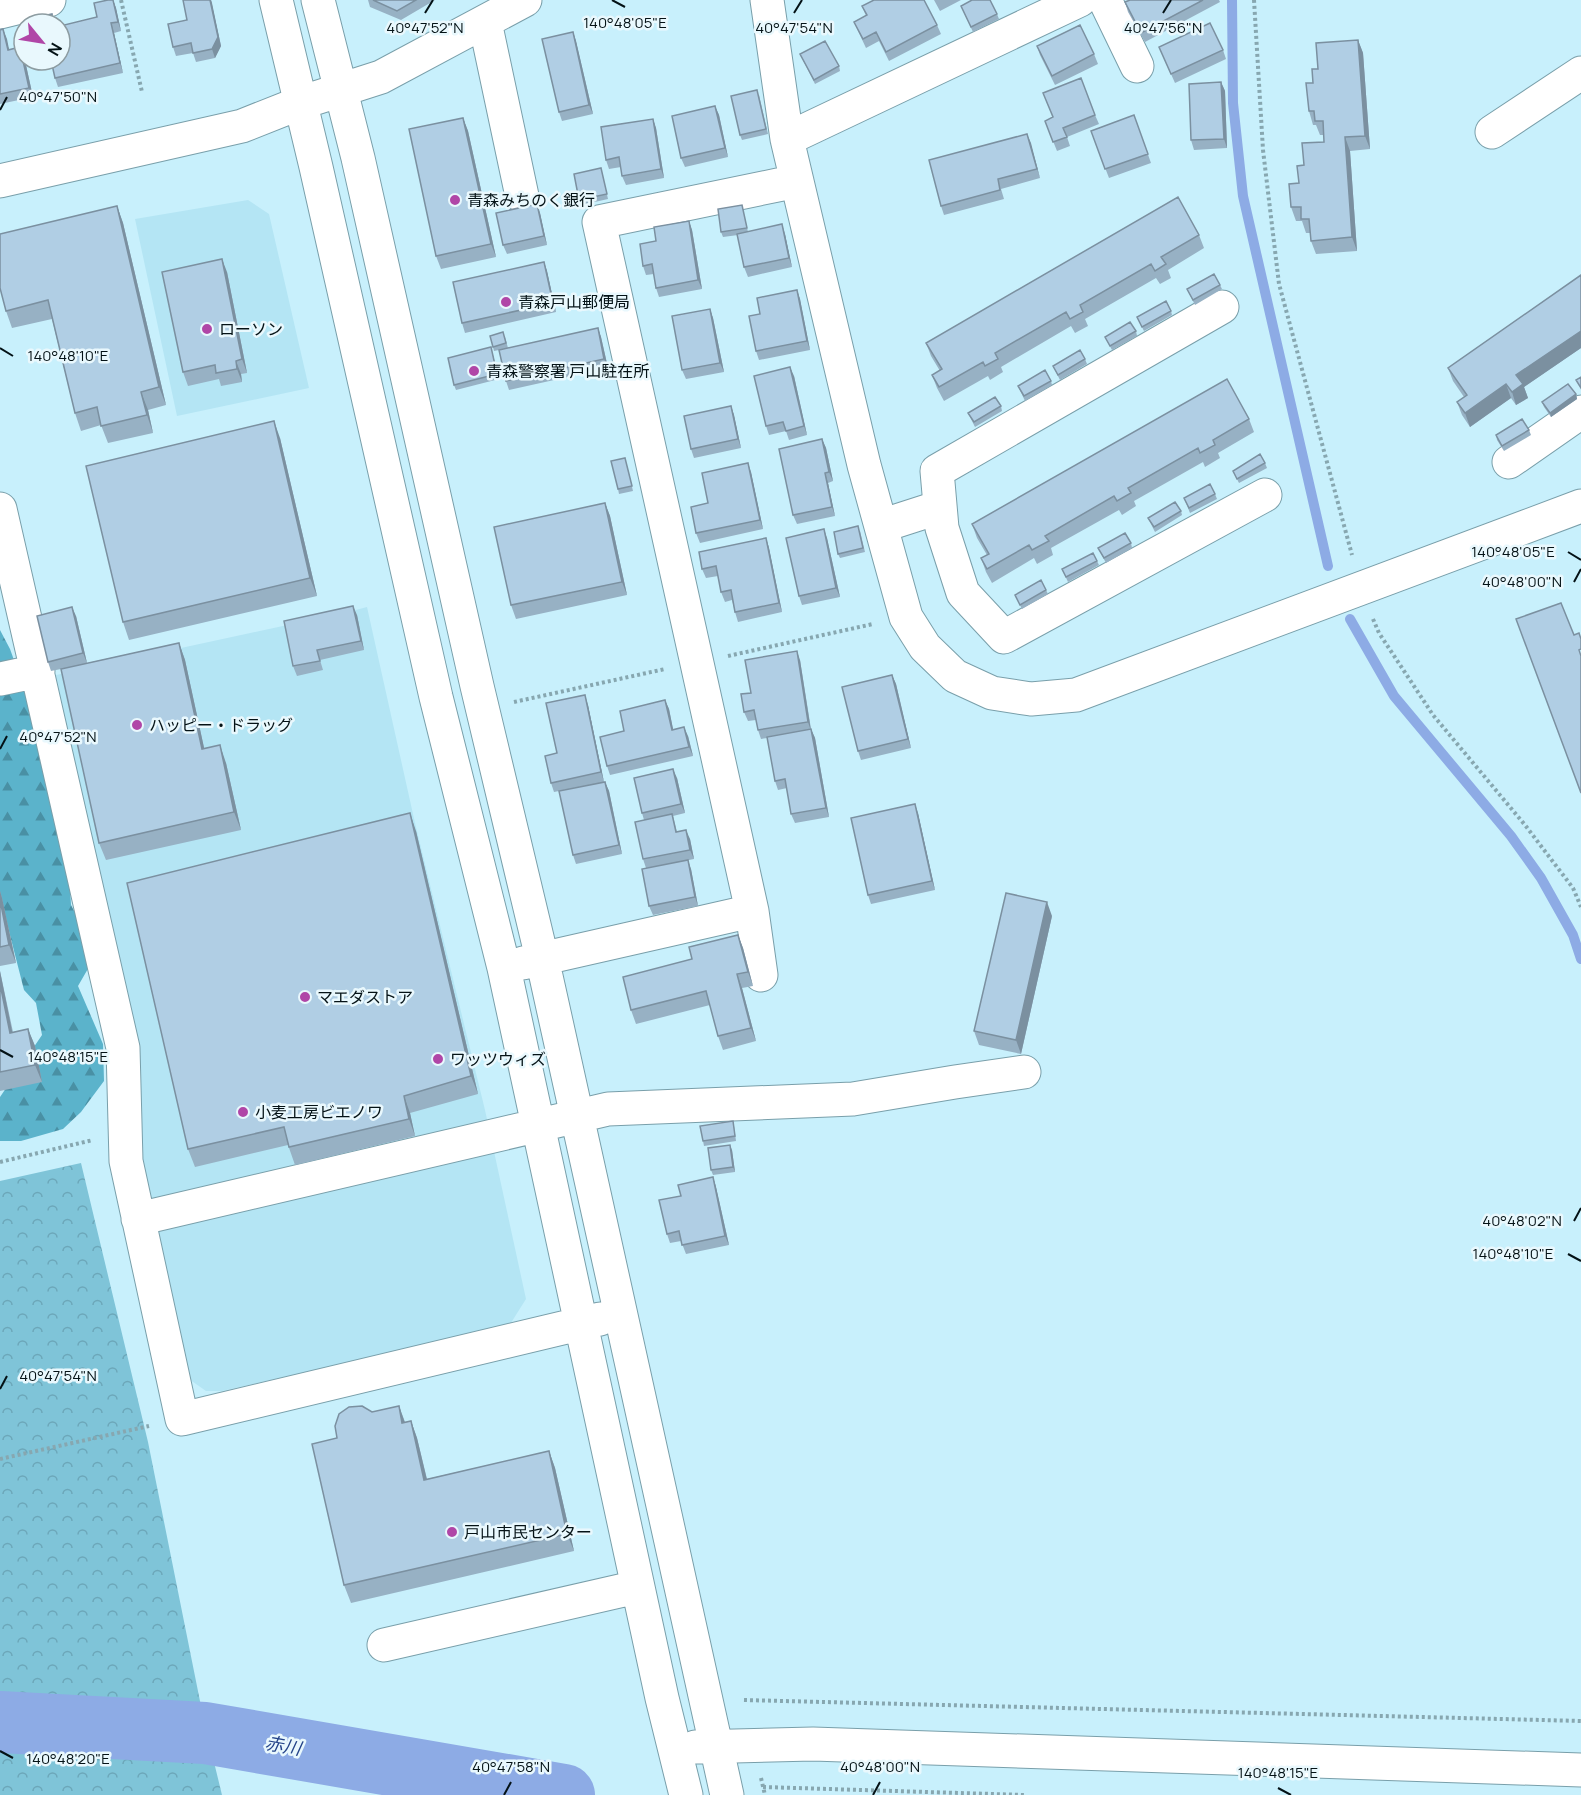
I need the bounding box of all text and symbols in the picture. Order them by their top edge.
north arrow [12,12,72,72]
text: 140°48'05"E [583,12,667,33]
text: 40°47'52"N [386,17,464,38]
text: 40°47'54"N [755,17,833,38]
text: 40°47'56"N [1124,17,1202,38]
text: N [43,39,67,60]
text: 40°47'50"N [19,86,97,107]
place label: 青森みちのく銀行 [467,189,595,211]
marker: 青森みちのく銀行 [448,193,462,207]
place label: 青森戸山郵便局 [518,291,630,313]
marker: 青森戸山郵便局 [499,295,513,309]
place label: ローソン [219,318,283,340]
marker: ローソン [200,322,214,336]
text: 140°48'10"E [28,345,108,366]
place label: 青森警察署 戸山駐在所 [486,360,649,382]
marker: 青森警察署 戸山駐在所 [467,364,481,378]
text: 140°48'05"E [1471,541,1555,562]
text: 40°48'00"N [1482,571,1562,592]
place label: ハッピー・ドラッグ [149,714,293,736]
marker: ハッピー・ドラッグ [130,718,144,732]
text: 40°47'52"N [19,726,97,747]
place label: マエダストア [317,986,413,1008]
marker: マエダストア [298,990,312,1004]
text: 140°48'15"E [28,1046,108,1067]
place label: ワッツウィズ [450,1048,546,1070]
marker: ワッツウィズ [431,1052,445,1066]
place label: 小麦工房ビエノワ [255,1101,383,1123]
marker: 小麦工房ビエノワ [236,1105,250,1119]
text: 40°48'02"N [1482,1210,1562,1231]
text: 140°48'10"E [1473,1243,1553,1264]
text: 40°47'54"N [19,1365,97,1386]
place label: 戸山市民センター [464,1521,592,1543]
marker: 戸山市民センター [445,1525,459,1539]
water label: 赤川 [263,1730,305,1760]
text: 140°48'20"E [26,1748,110,1769]
text: 40°47'58"N [472,1756,550,1777]
text: 40°48'00"N [840,1756,920,1777]
text: 140°48'15"E [1238,1762,1318,1783]

